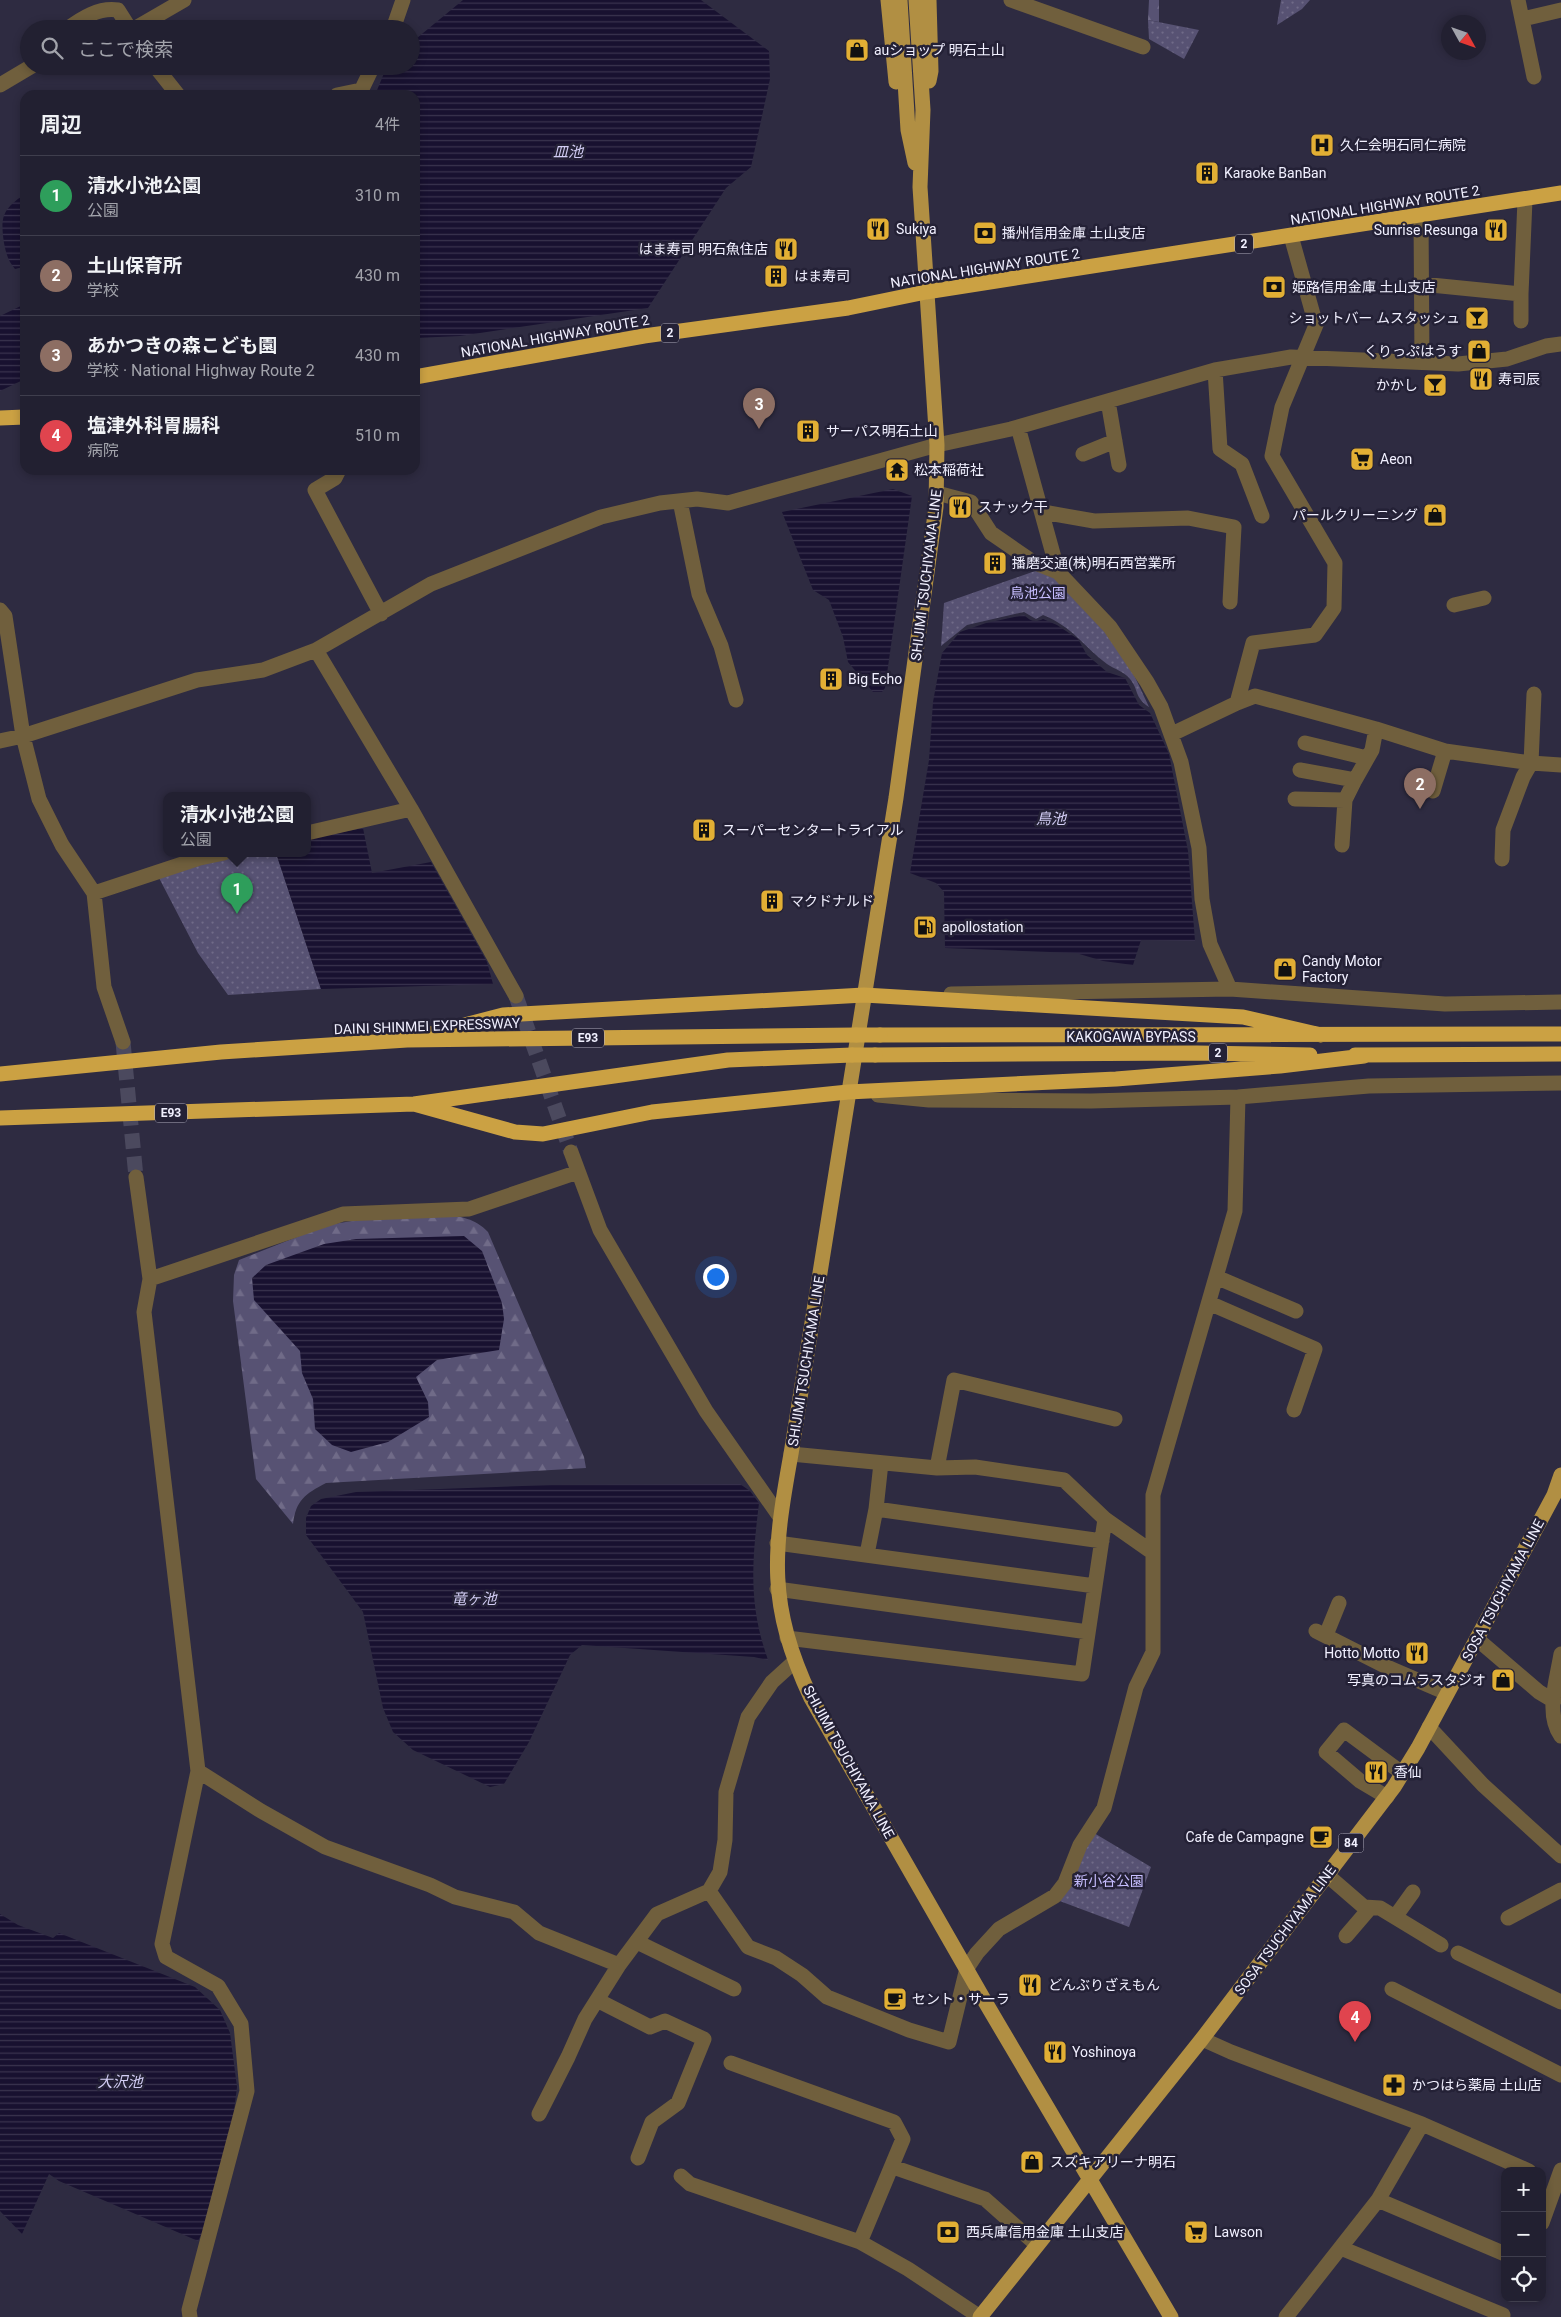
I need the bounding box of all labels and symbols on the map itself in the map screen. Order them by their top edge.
north arrow [1441,15,1486,60]
shop icon: auショップ 明石土山 [844,37,870,63]
place label: auショップ 明石土山 [874,42,1005,58]
hospital icon: 久仁会明石同仁病院 [1309,132,1335,158]
place label: 久仁会明石同仁病院 [1340,137,1466,153]
water label: 皿池 [553,143,585,161]
building icon: Karaoke BanBan [1194,160,1220,186]
place label: Karaoke BanBan [1224,165,1326,181]
street label: NATIONAL HIGHWAY ROUTE 2 [1289,182,1481,228]
restaurant icon: Sukiya [865,216,891,242]
restaurant icon: Sunrise Resunga [1483,217,1509,243]
bank icon: 播州信用金庫 土山支店 [972,220,998,246]
place label: Sukiya [896,221,937,237]
place label: Sunrise Resunga [1374,222,1478,238]
place label: 播州信用金庫 土山支店 [1002,225,1145,241]
road number: 2 [1235,234,1253,253]
restaurant icon: はま寿司 明石魚住店 [773,236,799,262]
place label: はま寿司 明石魚住店 [639,241,768,257]
street label: NATIONAL HIGHWAY ROUTE 2 [889,245,1081,291]
building icon: はま寿司 [763,263,789,289]
place label: はま寿司 [794,268,850,284]
bank icon: 姫路信用金庫 土山支店 [1261,274,1287,300]
place label: 姫路信用金庫 土山支店 [1292,279,1435,295]
bar icon: ショットバー ムスタッシュ [1464,305,1490,331]
place label: ショットバー ムスタッシュ [1289,310,1460,326]
street label: NATIONAL HIGHWAY ROUTE 2 [459,311,651,360]
road number: 2 [661,323,679,342]
shop icon: くりっぷはうす [1466,338,1492,364]
place label: くりっぷはうす [1364,343,1462,359]
restaurant icon: 寿司辰 [1468,366,1494,392]
place label: 寿司辰 [1498,371,1540,387]
bar icon: かかし [1422,372,1448,398]
place label: かかし [1376,377,1418,393]
pin: 3 [743,388,775,429]
building icon: サーパス明石土山 [795,418,821,444]
place label: サーパス明石土山 [826,423,938,439]
supermarket icon: Aeon [1349,446,1375,472]
place label: Aeon [1380,451,1412,467]
temple icon: 松本稲荷社 [884,457,910,483]
place label: 松本稲荷社 [914,462,984,478]
street label: SHIJIMI TSUCHIYAMA LINE [908,488,944,662]
restaurant icon: スナック干 [947,494,973,520]
place label: スナック干 [978,499,1048,515]
shop icon: パールクリーニング [1422,502,1448,528]
place label: パールクリーニング [1292,507,1418,523]
building icon: 播磨交通(株)明石西営業所 [982,550,1008,576]
place label: 播磨交通(株)明石西営業所 [1012,555,1176,572]
park label: 鳥池公園 [1010,585,1066,601]
building icon: Big Echo [818,666,844,692]
place label: Big Echo [848,671,902,687]
pin: 2 [1404,768,1436,809]
water label: 鳥池 [1036,810,1068,828]
building icon: スーパーセンタートライアル [691,817,717,843]
place label: スーパーセンタートライアル [722,822,904,838]
pin: 1 [221,873,253,914]
building icon: マクドナルド [759,888,785,914]
place label: マクドナルド [790,893,874,909]
fuel station icon: apollostation [912,914,938,940]
place label: apollostation [942,919,1023,935]
place label: Candy Motor Factory [1302,953,1382,985]
shop icon: Candy Motor Factory [1272,956,1298,982]
street label: DAINI SHINMEI EXPRESSWAY [333,1015,521,1037]
road number: E93 [572,1028,604,1048]
street label: KAKOGAWA BYPASS [1066,1029,1196,1045]
road number: 2 [1209,1044,1227,1062]
road number: E93 [155,1104,187,1122]
your location [703,1264,729,1290]
street label: SHIJIMI TSUCHIYAMA LINE [785,1275,827,1447]
street label: SOSA TSUCHIYAMA LINE [1459,1516,1547,1664]
water label: 竜ヶ池 [451,1590,498,1608]
restaurant icon: Hotto Motto [1404,1640,1430,1666]
place label: Hotto Motto [1324,1645,1400,1661]
shop icon: 写真のコムラスタジオ [1490,1667,1516,1693]
place label: 写真のコムラスタジオ [1347,1672,1486,1688]
street label: SHIJIMI TSUCHIYAMA LINE [800,1683,898,1841]
restaurant icon: 香仙 [1363,1759,1389,1785]
place label: 香仙 [1394,1764,1422,1780]
cafe icon: Cafe de Campagne [1308,1824,1334,1850]
place label: Cafe de Campagne [1185,1829,1304,1845]
road number: 84 [1338,1834,1364,1852]
street label: SOSA TSUCHIYAMA LINE [1231,1862,1339,1998]
park label: 新小谷公園 [1074,1873,1144,1889]
restaurant icon: どんぶりざえもん [1017,1972,1043,1998]
place label: どんぶりざえもん [1048,1977,1160,1993]
cafe icon: セント・サーラ [882,1986,908,2012]
place label: セント・サーラ [912,1991,1010,2007]
pin: 4 [1339,2001,1371,2042]
restaurant icon: Yoshinoya [1042,2039,1068,2065]
place label: Yoshinoya [1072,2044,1136,2060]
pharmacy icon: かつはら薬局 土山店 [1381,2072,1407,2098]
water label: 大沢池 [97,2073,144,2091]
place label: かつはら薬局 土山店 [1412,2077,1541,2093]
shop icon: スズキアリーナ明石 [1019,2149,1045,2175]
place label: スズキアリーナ明石 [1050,2154,1176,2170]
bank icon: 西兵庫信用金庫 土山支店 [935,2219,961,2245]
supermarket icon: Lawson [1183,2219,1209,2245]
place label: 西兵庫信用金庫 土山支店 [966,2224,1123,2240]
place label: Lawson [1214,2224,1263,2240]

